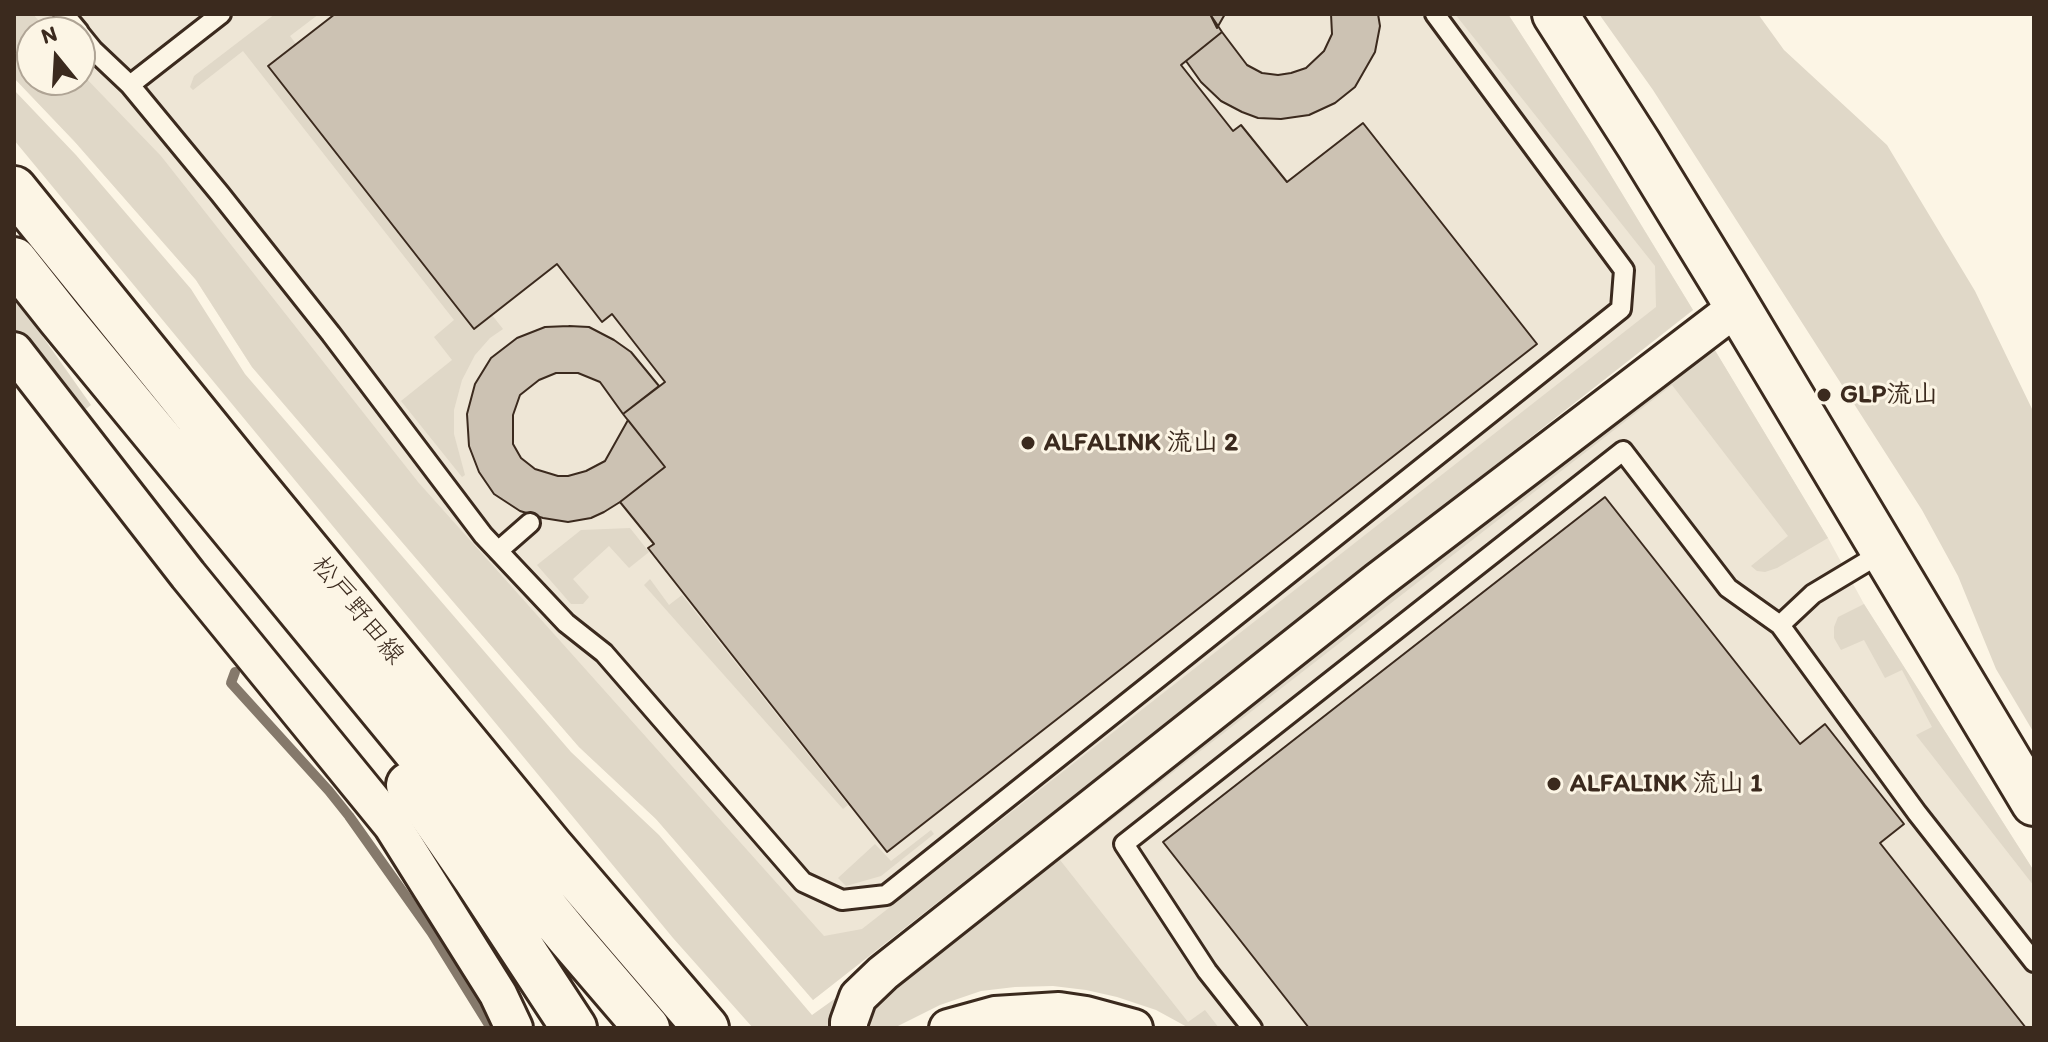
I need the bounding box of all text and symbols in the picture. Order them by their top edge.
north arrow [16,16,96,96]
text: N [38,19,60,50]
place label: GLP流山 [1840,379,1938,411]
marker: GLP流山 [1815,386,1833,404]
place label: ALFALINK 流山 2 [1044,427,1238,459]
marker: ALFALINK 流山 2 [1019,434,1037,452]
street label: 松戸野田線 [304,551,410,671]
place label: ALFALINK 流山 1 [1570,768,1762,800]
marker: ALFALINK 流山 1 [1545,775,1563,793]

